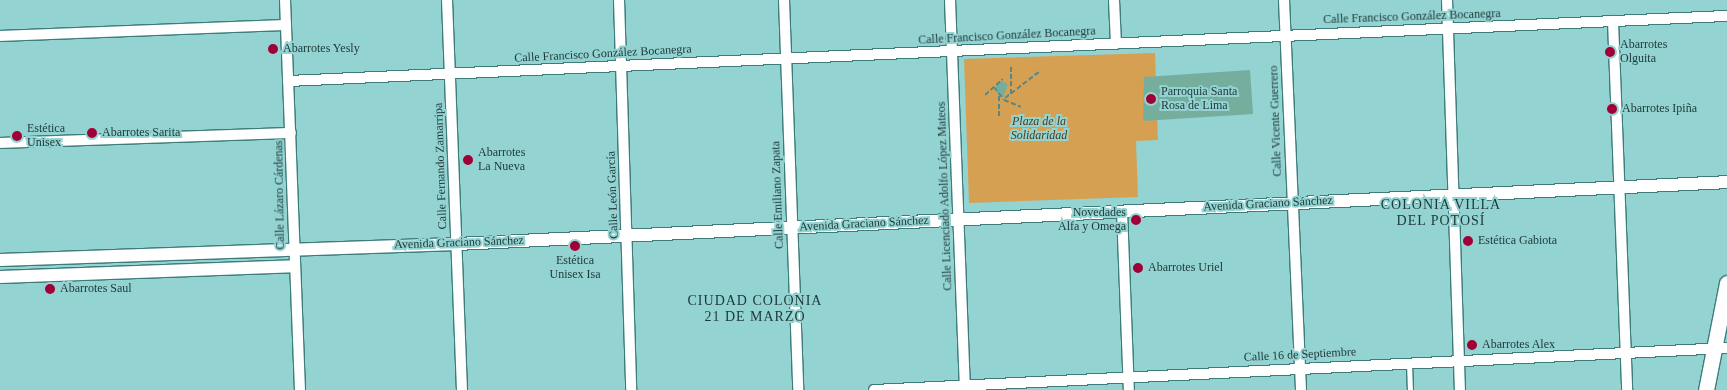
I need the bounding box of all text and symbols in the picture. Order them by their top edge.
street label: Calle Francisco González Bocanegra [1323,7,1501,27]
street label: Calle Francisco González Bocanegra [918,24,1096,48]
place label: Abarrotes Olguita [1620,38,1667,66]
place label: Abarrotes Yesly [283,42,360,56]
street label: Calle Francisco González Bocanegra [514,42,692,66]
marker: Abarrotes Yesly [267,43,279,55]
marker: Abarrotes Olguita [1604,46,1616,58]
street label: Calle Vicente Guerrero [1267,65,1285,177]
place label: Parroquia Santa Rosa de Lima [1161,85,1237,113]
marker: Parroquia Santa Rosa de Lima [1145,93,1157,105]
street label: Calle Licenciado Adolfo López Mateos [934,101,956,291]
street label: Calle Fernando Zamarripa [432,102,450,230]
place label: Abarrotes Ipiña [1622,102,1697,116]
marker: Abarrotes Ipiña [1606,103,1618,115]
park label: Plaza de la Solidaridad [1011,115,1067,143]
place label: Estética Unisex [27,122,65,150]
place label: Abarrotes Sarita [102,126,180,140]
marker: Abarrotes Sarita [86,127,98,139]
marker: Estética Unisex [11,130,23,142]
street label: Calle Lázaro Cárdenas [272,140,288,250]
street label: Calle Emiliano Zapata [769,141,787,249]
place label: Abarrotes La Nueva [478,146,525,174]
street label: Calle León García [604,151,622,239]
marker: Abarrotes La Nueva [462,154,474,166]
street label: Avenida Graciano Sánchez [1203,193,1333,215]
district label: COLONIA VILLA DEL POTOSÍ [1379,197,1503,230]
place label: Novedades Alfa y Omega [1058,206,1126,234]
street label: Avenida Graciano Sánchez [799,213,929,235]
marker: Novedades Alfa y Omega [1130,214,1142,226]
street label: Avenida Graciano Sánchez [394,234,524,252]
place label: Estética Gabiota [1478,234,1557,248]
marker: Estética Gabiota [1462,235,1474,247]
marker: Estética Unisex Isa [569,240,581,252]
place label: Estética Unisex Isa [550,254,600,282]
place label: Abarrotes Uriel [1148,261,1223,275]
marker: Abarrotes Uriel [1132,262,1144,274]
place label: Abarrotes Saul [60,282,132,296]
marker: Abarrotes Saul [44,283,56,295]
district label: CIUDAD COLONIA 21 DE MARZO [686,293,824,326]
place label: Abarrotes Alex [1482,338,1556,352]
marker: Abarrotes Alex [1466,339,1478,351]
street label: Calle 16 de Septiembre [1244,345,1356,365]

